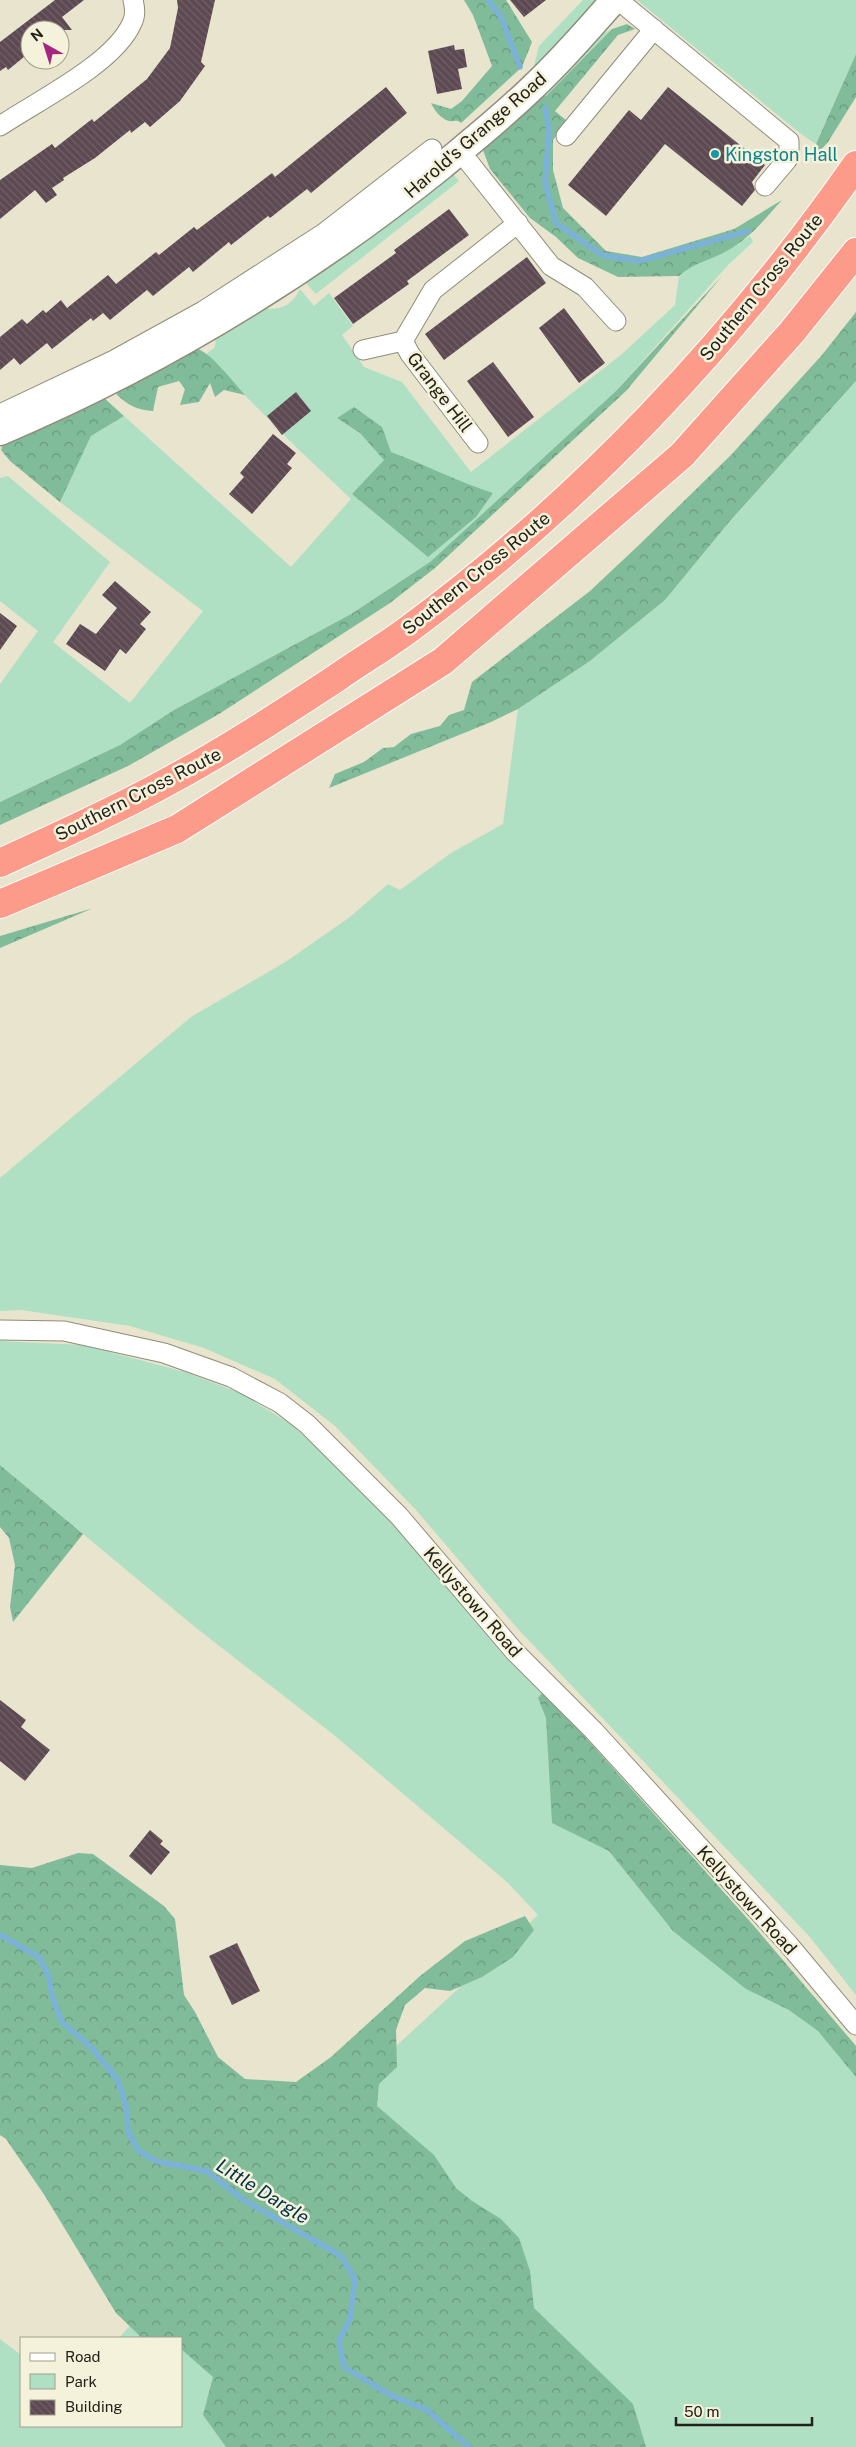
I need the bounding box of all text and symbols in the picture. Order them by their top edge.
north arrow [20,20,70,70]
text: N [28,25,46,45]
street label: Harold's Grange Road [400,68,550,202]
place label: Kingston Hall [725,144,838,165]
marker: Kingston Hall [709,148,721,160]
street label: Southern Cross Route [695,209,827,365]
street label: Grange Hill [403,348,477,436]
street label: Southern Cross Route [398,507,554,639]
street label: Southern Cross Route [52,743,224,845]
street label: Kellystown Road [420,1543,526,1661]
street label: Kellystown Road [693,1841,801,1959]
water label: Little Dargle [213,2154,313,2228]
legend [20,2337,182,2427]
text: Road [65,2348,101,2365]
text: Park [65,2373,97,2390]
scale bar [676,2394,812,2426]
text: Building [65,2398,123,2415]
text: 50 m [684,2403,719,2420]

